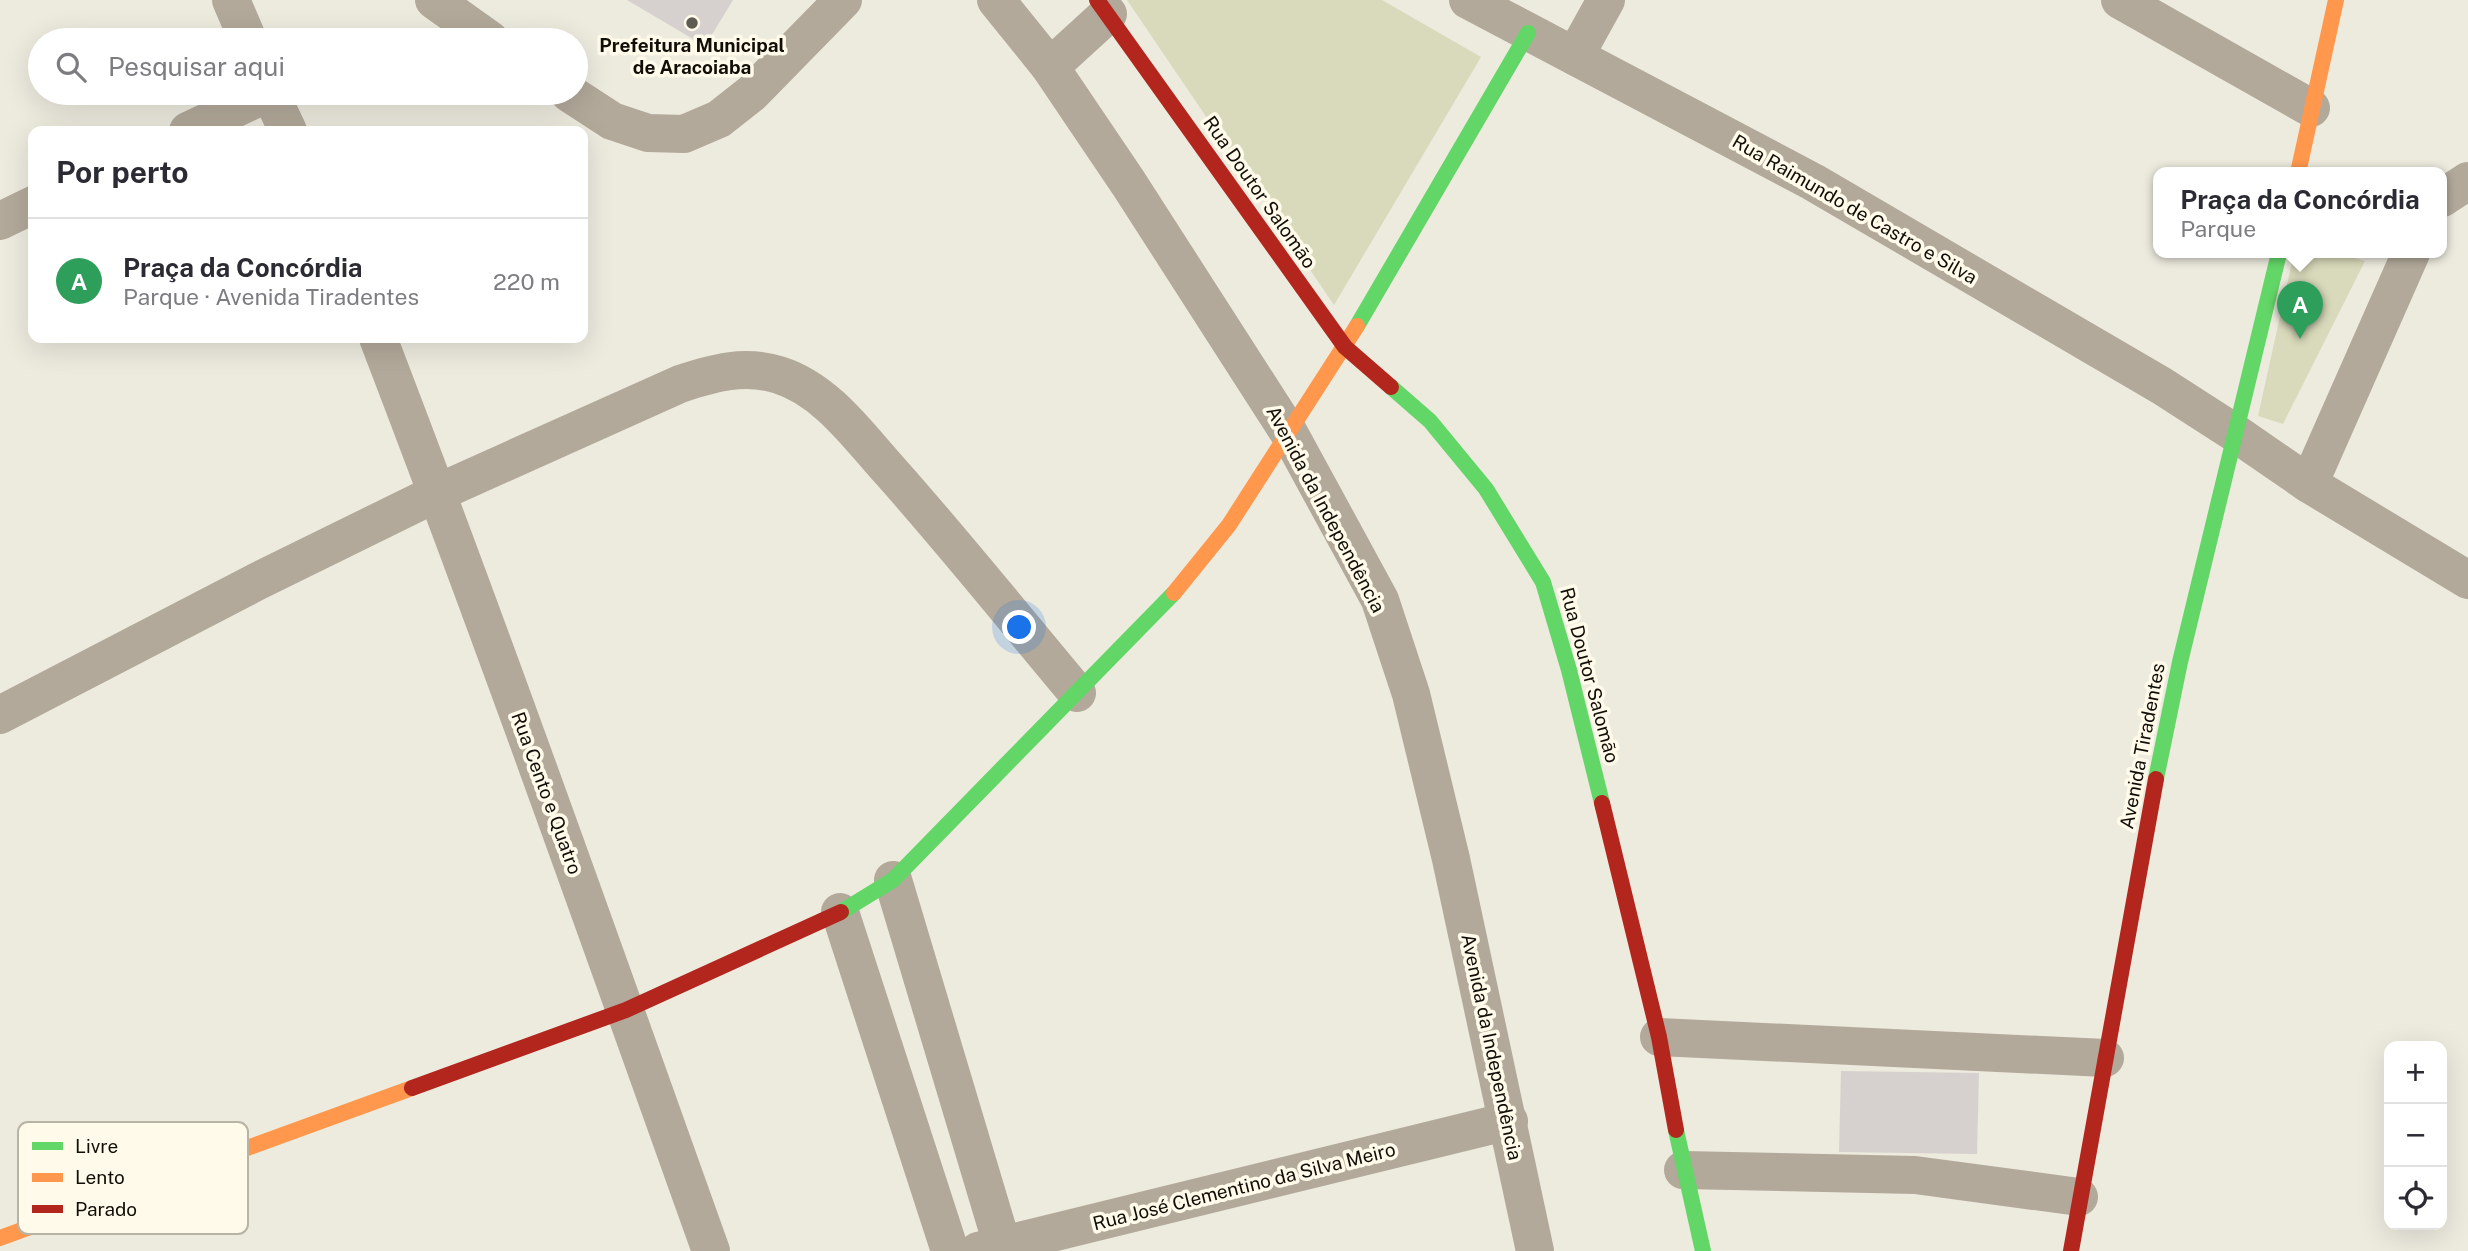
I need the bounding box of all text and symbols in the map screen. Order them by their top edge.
marker: Prefeitura Municipal de Aracoiaba [684,15,700,31]
search box [28,28,588,105]
place label: Prefeitura Municipal de Aracoiaba [599,34,785,78]
icon: search [52,48,90,86]
text: Pesquisar aqui [108,51,285,82]
street label: Rua Doutor Salomão [1199,112,1321,272]
street label: Rua Raimundo de Castro e Silva [1729,130,1981,288]
text: Por perto [56,154,188,190]
popup [2153,167,2447,258]
text: Praça da Concórdia [2180,184,2420,215]
text: Parque [2180,215,2256,242]
text: Praça da Concórdia [123,252,363,283]
text: A [71,268,87,295]
text: 220 m [493,268,560,295]
pin: A [2277,281,2323,339]
text: Parque · Avenida Tiradentes [123,283,419,310]
street label: Avenida da Independência [1262,402,1390,616]
street label: Rua Doutor Salomão [1556,585,1624,765]
your location [1002,610,1036,644]
street label: Avenida Tiradentes [2115,661,2169,831]
street label: Rua Cento e Quatro [507,709,587,877]
street label: Avenida da Independência [1457,932,1527,1162]
map controls [2384,1041,2447,1230]
button: + [2384,1041,2447,1104]
button: − [2384,1104,2447,1167]
legend [18,1122,248,1234]
text: Livre [75,1135,118,1157]
street label: Rua José Clementino da Silva Meiro [1090,1138,1398,1234]
text: Lento [75,1166,125,1188]
button: locate [2384,1167,2447,1230]
text: Parado [75,1198,137,1220]

